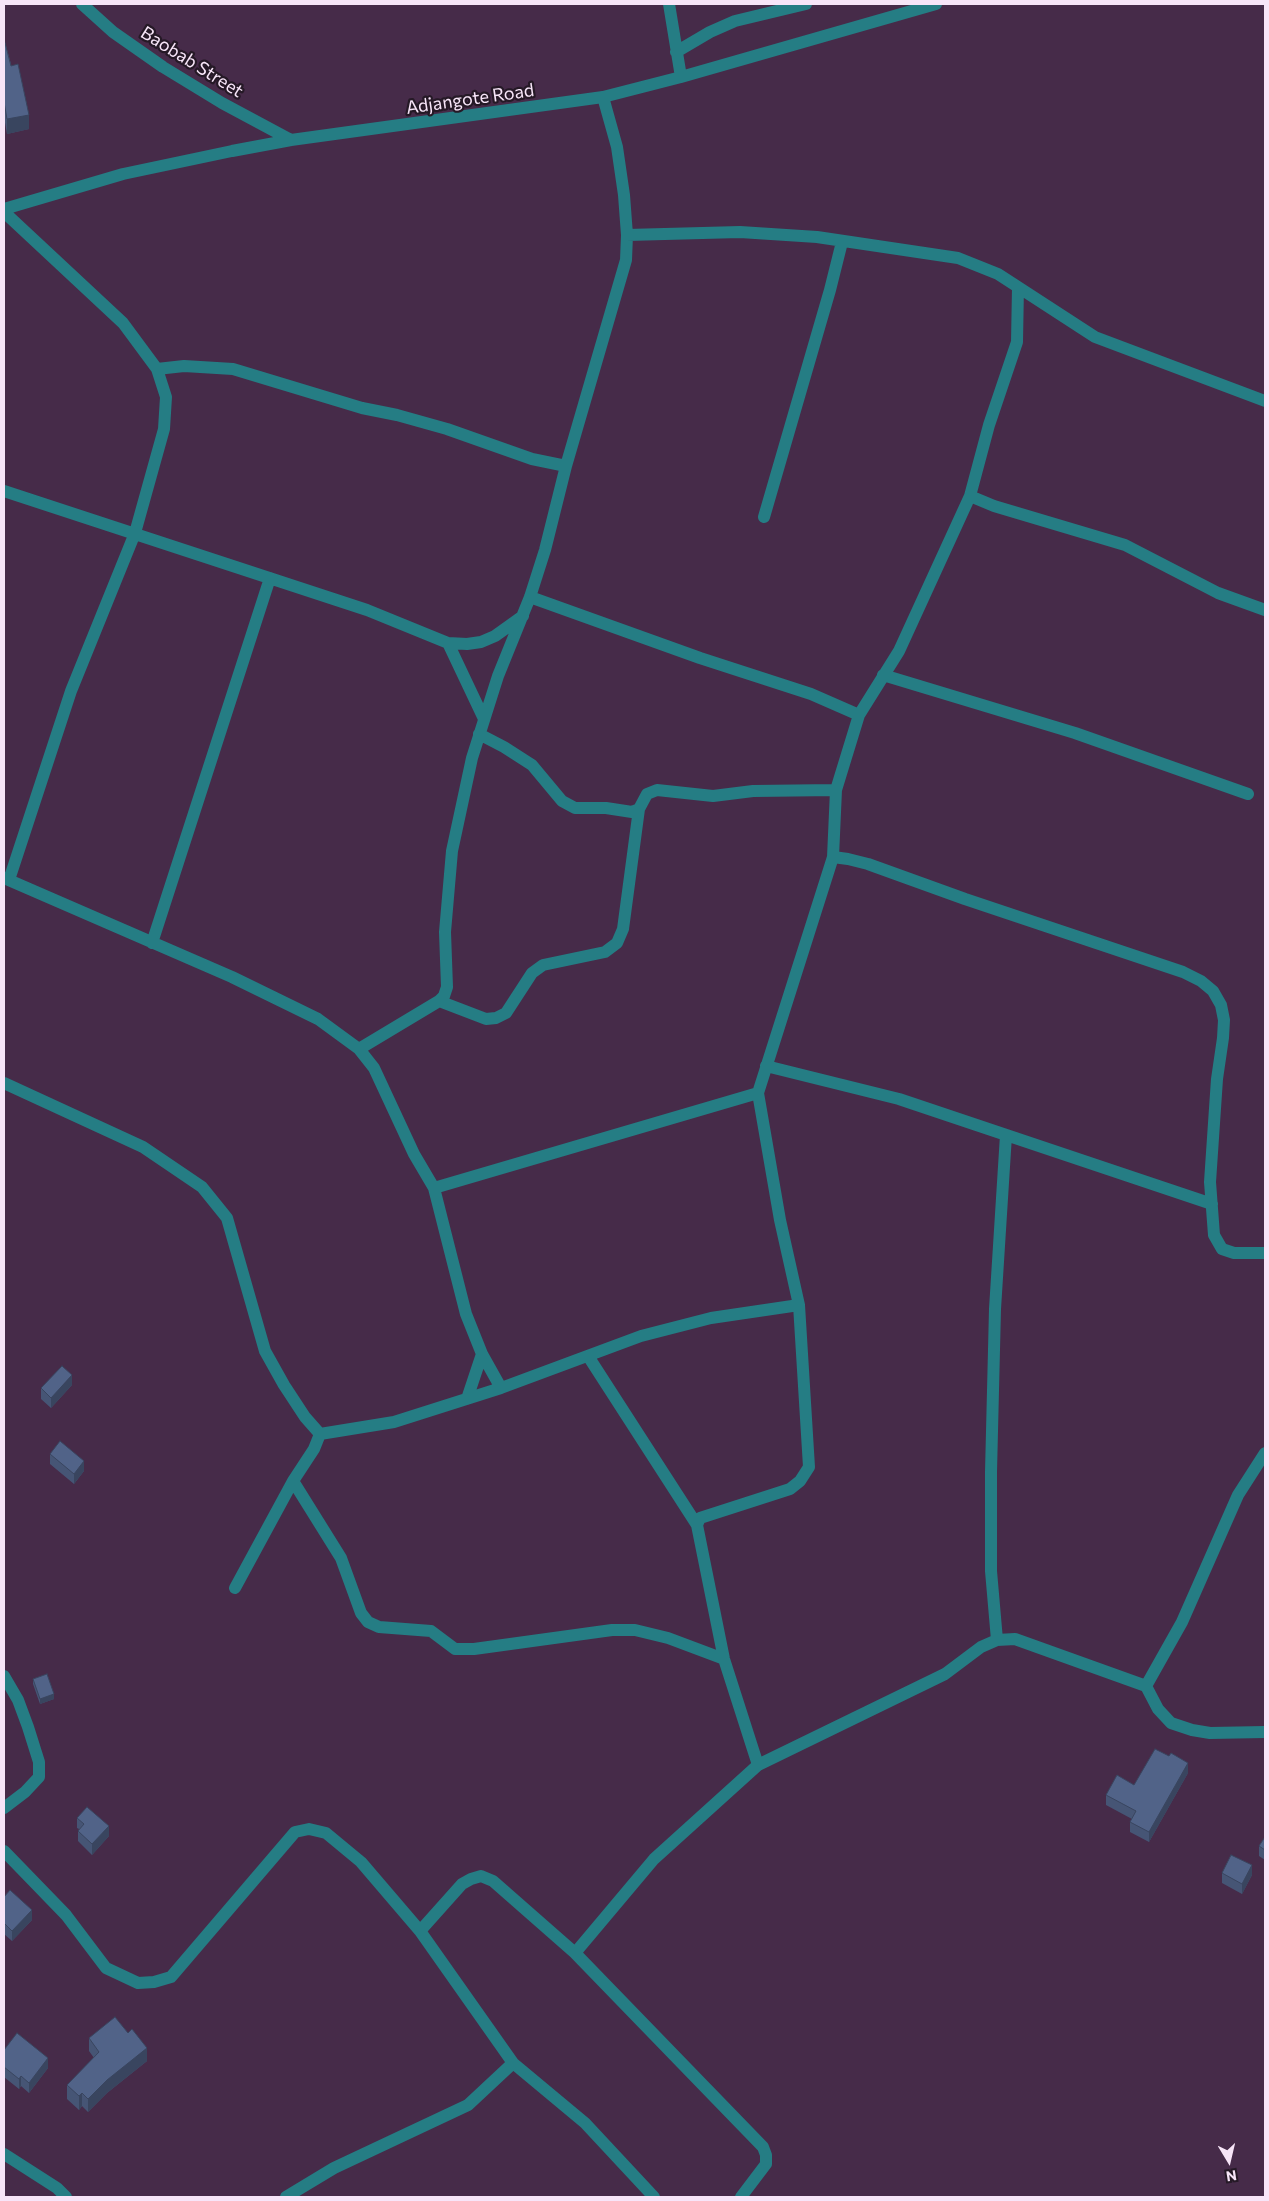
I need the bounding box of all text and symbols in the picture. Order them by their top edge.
street label: Baobab Street [137,22,247,102]
street label: Adjangote Road [405,79,535,119]
north arrow [1204,2136,1254,2186]
text: N [1225,2167,1238,2186]

